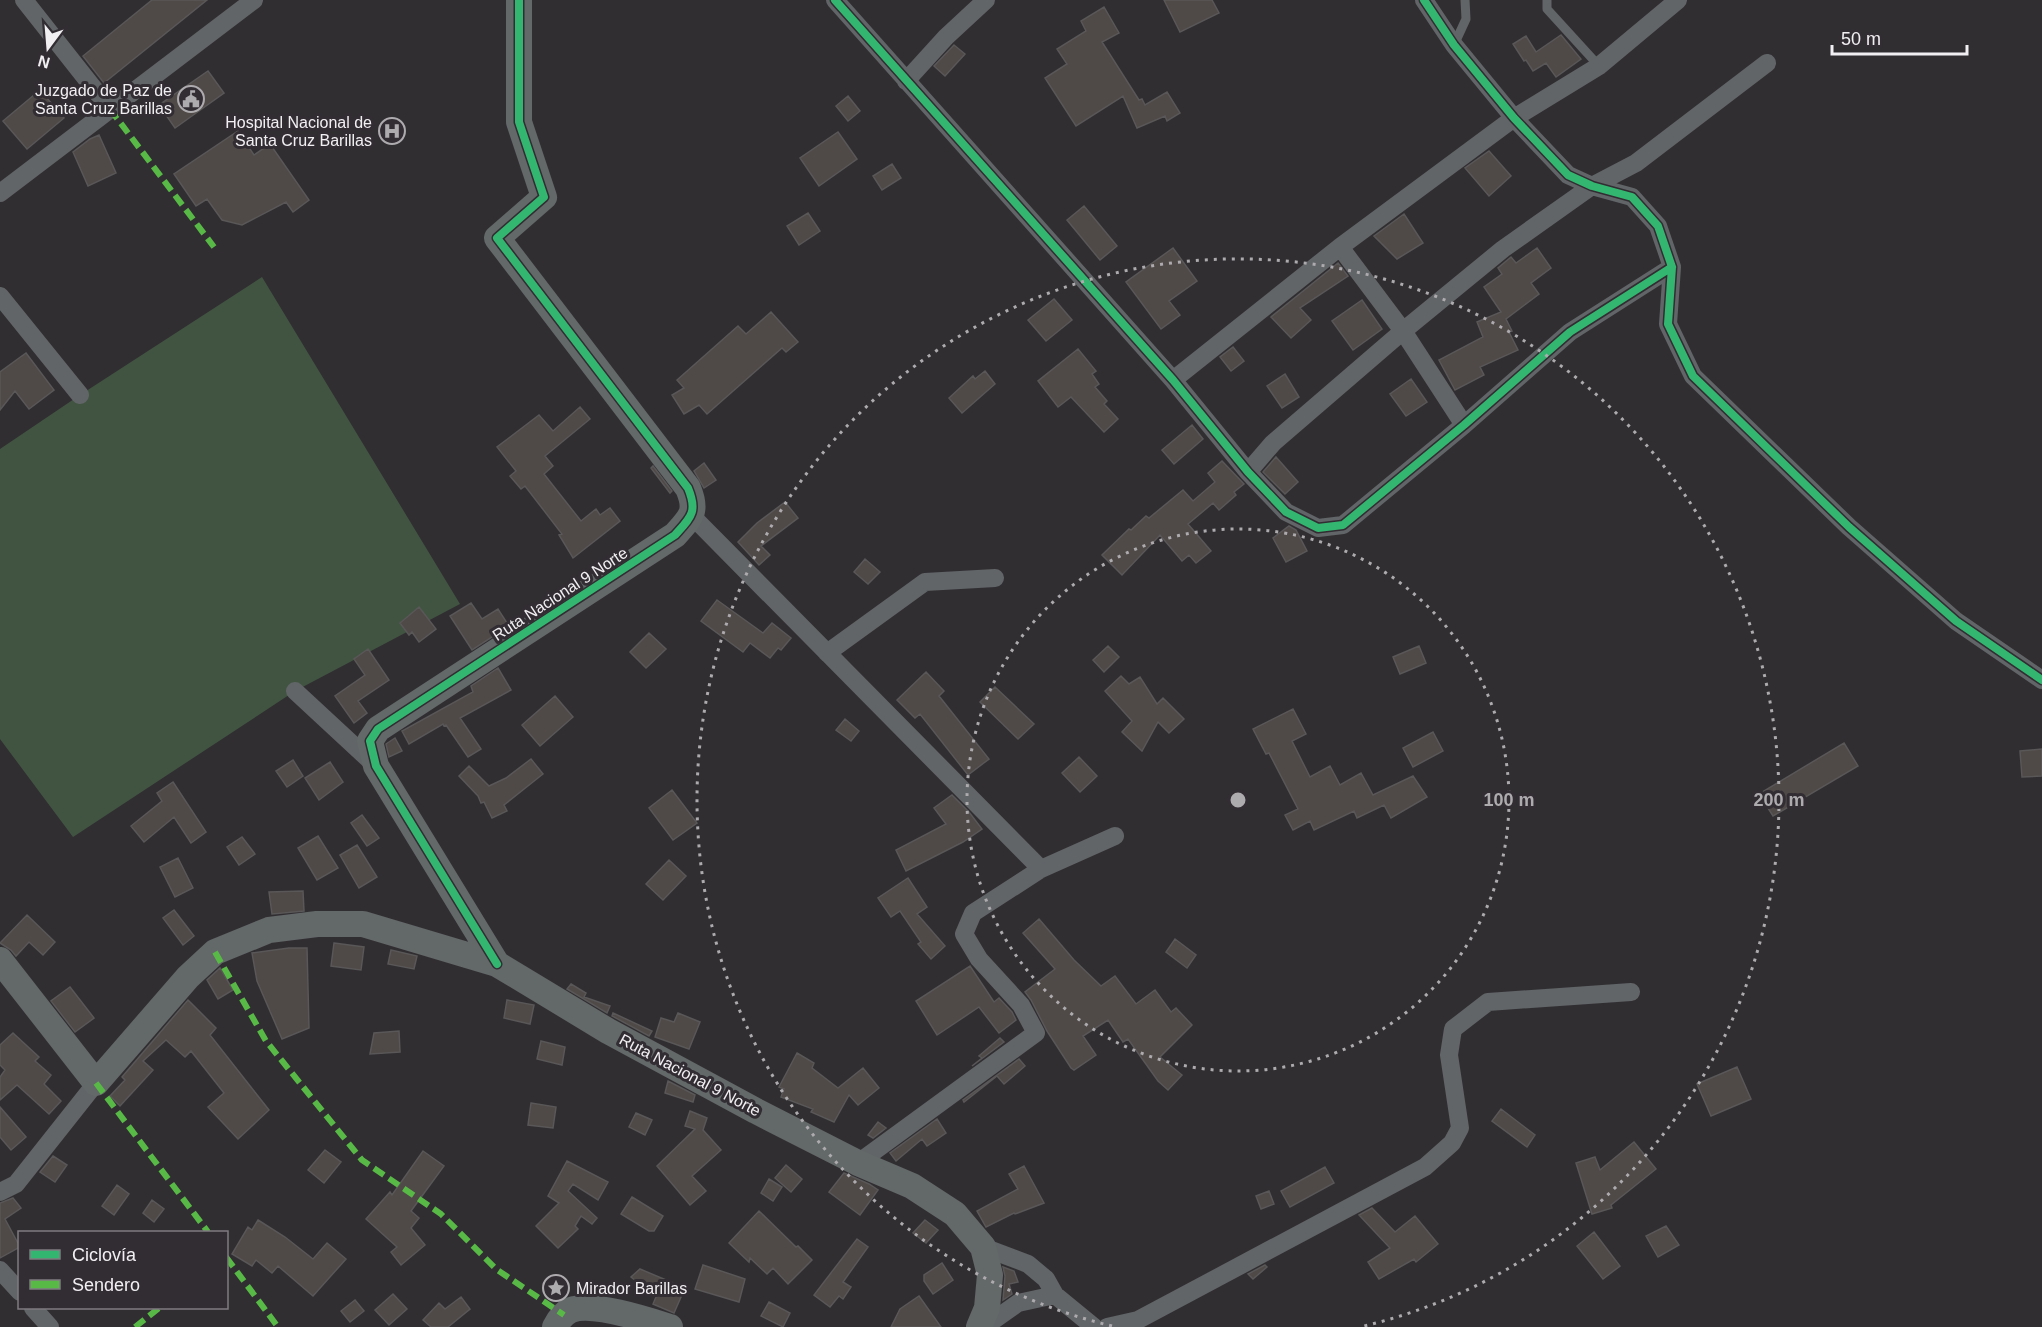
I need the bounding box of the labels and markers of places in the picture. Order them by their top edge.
place label: Juzgado de Paz de Santa Cruz Barillas [35,82,172,117]
public building icon: Juzgado de Paz de Santa Cruz Barillas [176,84,206,114]
place label: Hospital Nacional de Santa Cruz Barillas [225,114,372,149]
hospital icon: Hospital Nacional de Santa Cruz Barillas [377,116,407,146]
centre of rings [1228,790,1248,810]
place icon: Mirador Barillas [541,1273,571,1303]
place label: Mirador Barillas [576,1280,687,1297]

